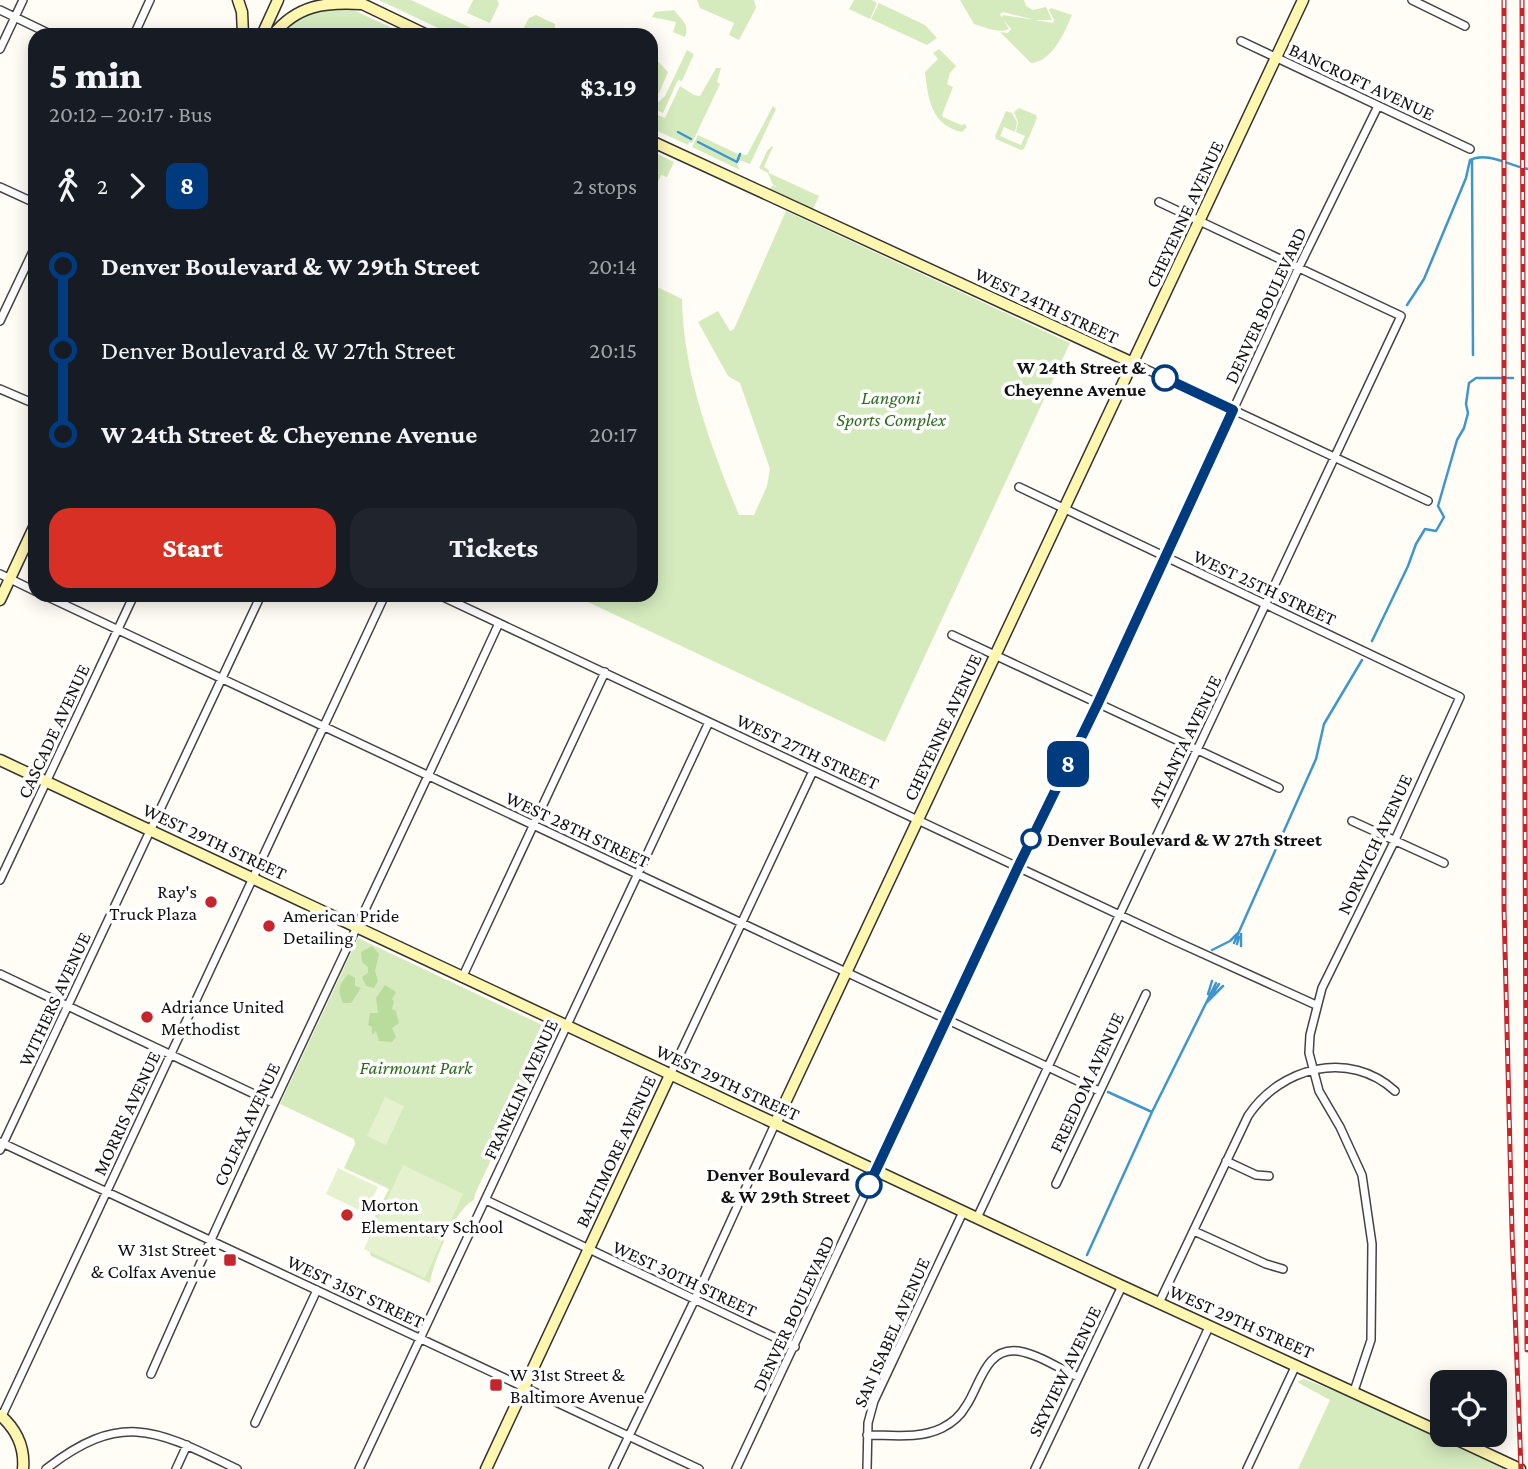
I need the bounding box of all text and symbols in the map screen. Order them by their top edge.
street label: BANCROFT AVENUE [1286,39,1438,124]
text: 5 min [49,54,142,96]
text: $3.19 [580,73,637,102]
text: 20:12 – 20:17 · Bus [49,101,212,127]
street label: CHEYENNE AVENUE [1141,137,1228,291]
icon: walk [49,167,87,205]
icon: forward [118,167,156,205]
text: 8 [180,172,194,199]
text: 2 [97,173,108,199]
text: 2 stops [573,173,637,199]
street label: DENVER BOULEVARD [1220,224,1311,387]
text: Denver Boulevard & W 29th Street [101,252,479,281]
text: 20:14 [588,253,637,279]
street label: WEST 24TH STREET [972,263,1123,348]
text: Denver Boulevard & W 27th Street [101,336,455,365]
text: 20:15 [589,337,637,363]
place label: W 24th Street & Cheyenne Avenue [1004,357,1147,400]
marker: W 24th Street & Cheyenne Avenue [1152,365,1178,391]
park label: Langoni Sports Complex [836,387,947,430]
text: W 24th Street & Cheyenne Avenue [101,420,477,449]
text: 20:17 [590,421,637,447]
button: Start [49,508,336,588]
button: Tickets [350,508,637,588]
street label: WEST 25TH STREET [1190,545,1340,630]
street label: CHEYENNE AVENUE [899,650,986,804]
street label: CASCADE AVENUE [13,661,94,802]
street label: ATLANTA AVENUE [1143,672,1225,811]
street label: WEST 27TH STREET [733,709,883,794]
line badge: 8 [1045,741,1091,787]
text: 8 [1061,750,1075,777]
street label: NORWICH AVENUE [1333,771,1416,918]
street label: WEST 28TH STREET [502,787,654,872]
street label: WEST 29TH STREET [140,799,291,884]
marker: Denver Boulevard & W 27th Street [1021,829,1041,849]
place label: Denver Boulevard & W 27th Street [1047,829,1322,850]
place label: Ray's Truck Plaza [109,881,197,924]
marker: Ray's Truck Plaza [203,894,219,910]
place label: American Pride Detailing [283,905,399,948]
marker: American Pride Detailing [261,918,277,934]
street label: WITHERS AVENUE [14,929,95,1070]
place label: Adriance United Methodist [161,996,284,1039]
marker: Adriance United Methodist [139,1009,155,1025]
street label: FREEDOM AVENUE [1045,1009,1128,1156]
street label: FRANKLIN AVENUE [479,1016,562,1162]
street label: WEST 29TH STREET [653,1040,804,1125]
street label: MORRIS AVENUE [89,1048,164,1179]
park label: Fairmount Park [360,1057,473,1078]
street label: COLFAX AVENUE [209,1059,284,1189]
street label: BALTIMORE AVENUE [571,1072,660,1230]
place label: Denver Boulevard & W 29th Street [706,1164,851,1207]
marker: Denver Boulevard & W 29th Street [856,1172,882,1198]
place label: Morton Elementary School [361,1194,503,1237]
marker: Morton Elementary School [339,1207,355,1223]
street label: DENVER BOULEVARD [748,1232,839,1395]
street label: WEST 30TH STREET [609,1236,761,1321]
place label: W 31st Street & Colfax Avenue [91,1239,217,1282]
street label: WEST 31ST STREET [284,1250,428,1333]
marker: W 31st Street & Colfax Avenue [222,1252,238,1268]
street label: SAN ISABEL AVENUE [849,1254,934,1410]
street label: WEST 29TH STREET [1166,1280,1318,1363]
street label: SKYVIEW AVENUE [1024,1302,1105,1440]
place label: W 31st Street & Baltimore Avenue [510,1364,644,1407]
map controls [1430,1370,1507,1447]
button: locate [1430,1370,1507,1447]
marker: W 31st Street & Baltimore Avenue [488,1377,504,1393]

